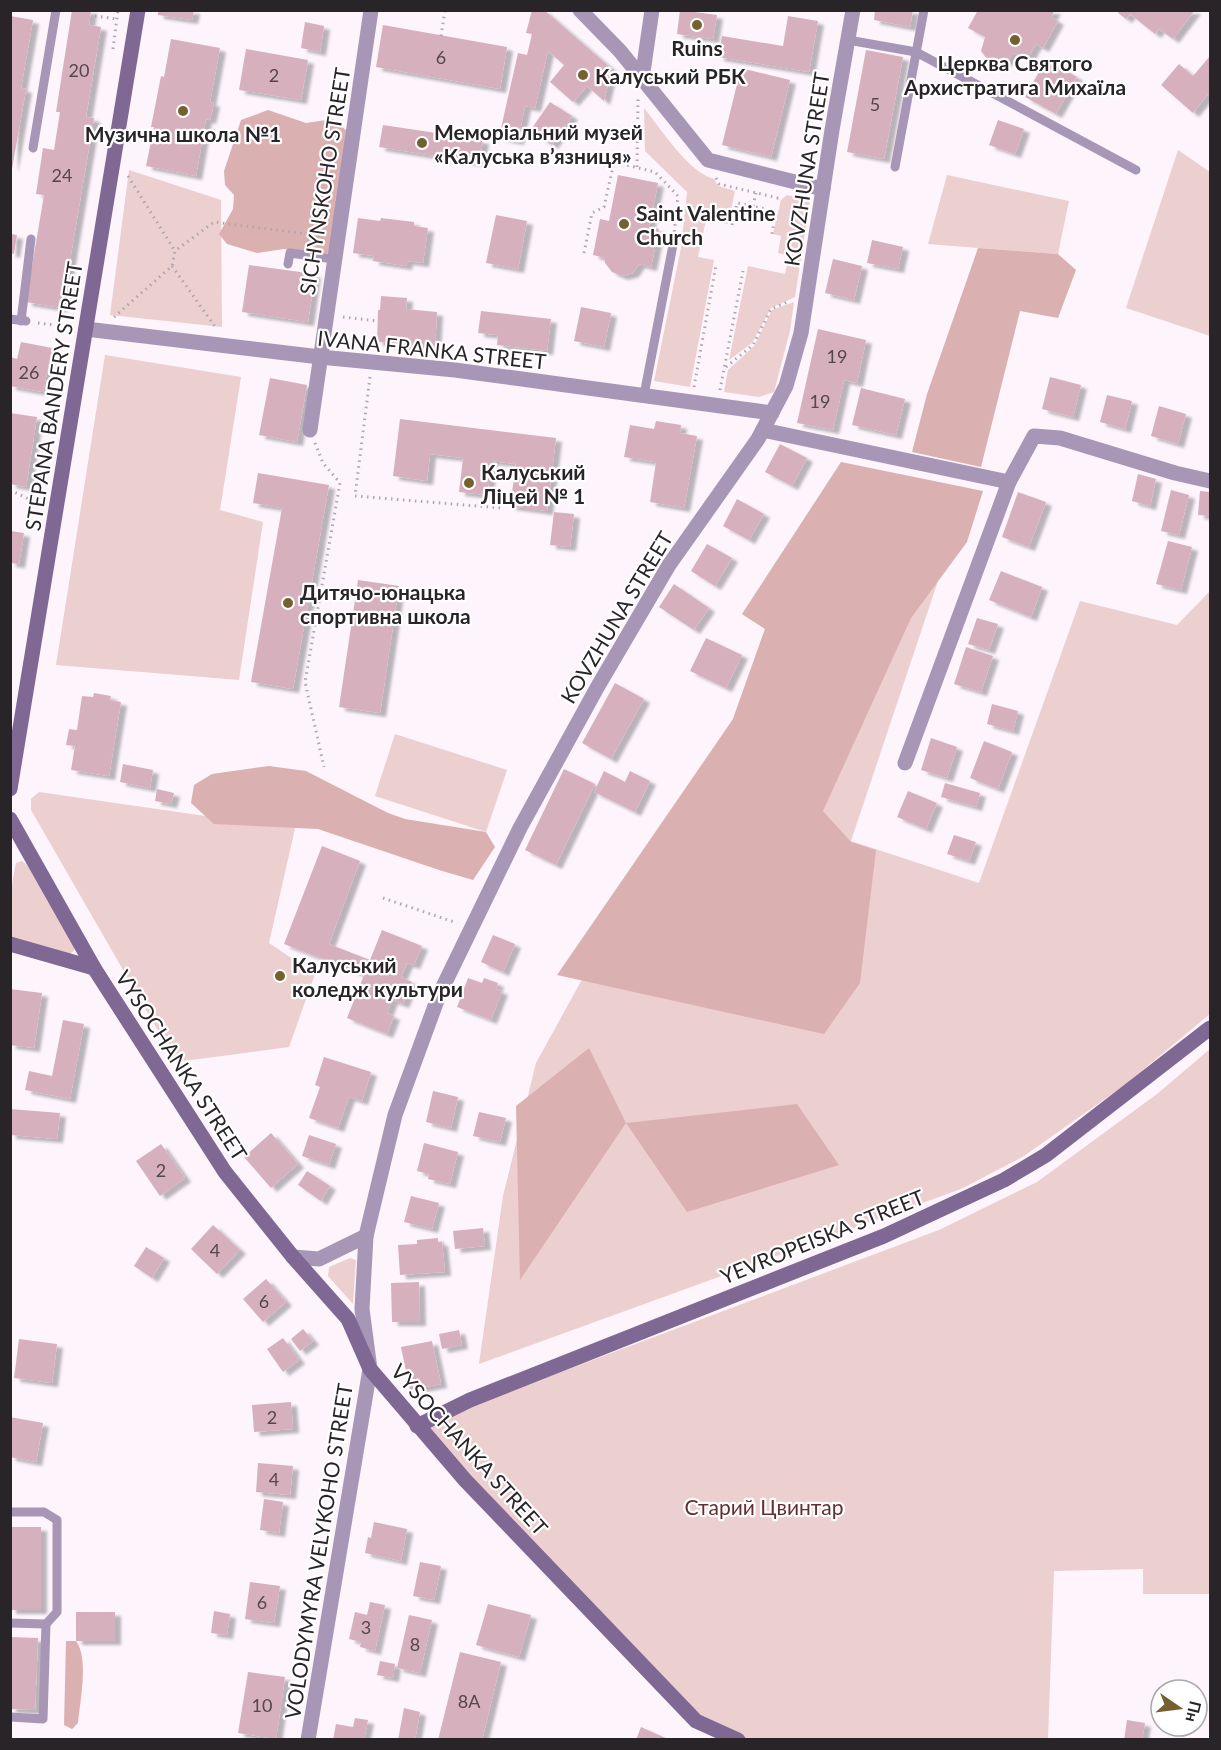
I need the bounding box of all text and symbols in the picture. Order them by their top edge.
marker: Ruins [690,18,704,32]
marker: Церква Святого Архистратига Михаїла [1008,33,1022,47]
place label: Ruins [671,35,723,60]
house number: 6 [436,46,446,68]
place label: Церква Святого Архистратига Михаїла [903,50,1126,99]
house number: 20 [69,59,89,81]
place label: Калуський РБК [595,63,746,88]
house number: 2 [269,64,279,86]
street label: SICHYNSKOHO STREET [294,65,354,296]
marker: Калуський РБК [576,68,590,82]
street label: KOVZHUNA STREET [778,70,834,268]
house number: 5 [870,93,880,115]
marker: Музична школа №1 [176,104,190,118]
place label: Меморіальний музей «Калуська в’язниця» [434,119,643,168]
place label: Музична школа №1 [85,121,281,146]
marker: Меморіальний музей «Калуська в’язниця» [415,136,429,150]
house number: 24 [52,164,72,186]
place label: Saint Valentine Church [636,200,776,249]
marker: Saint Valentine Church [617,217,631,231]
street label: STEPANA BANDERY STREET [19,259,87,532]
street label: IVANA FRANKA STREET [316,325,548,374]
house number: 19 [827,345,847,367]
house number: 26 [19,361,39,383]
house number: 19 [810,390,830,412]
place label: Калуський Ліцей № 1 [480,459,586,508]
marker: Калуський Ліцей № 1 [462,476,476,490]
street label: KOVZHUNA STREET [555,526,678,708]
place label: Дитячо-юнацька спортивна школа [300,579,471,628]
marker: Дитячо-юнацька спортивна школа [281,596,295,610]
place label: Калуський коледж культури [292,952,463,1001]
street label: VYSOCHANKA STREET [111,965,253,1165]
marker: Калуський коледж культури [273,969,287,983]
house number: 2 [156,1159,166,1181]
street label: YEVROPEISKA STREET [716,1183,928,1288]
house number: 4 [210,1239,220,1261]
house number: 6 [259,1290,269,1312]
street label: VYSOCHANKA STREET [387,1358,554,1540]
street label: VOLODYMYRA VELYKOHO STREET [279,1381,357,1721]
house number: 2 [267,1406,277,1428]
house number: 4 [269,1468,279,1490]
park label: Старий Цвинтар [684,1494,844,1519]
house number: 6 [257,1591,267,1613]
house number: 3 [361,1616,371,1638]
house number: 8 [410,1633,420,1655]
north arrow [1149,1678,1209,1738]
house number: 8А [458,1690,481,1712]
house number: 10 [252,1694,272,1716]
text: Пн [1182,1699,1206,1724]

